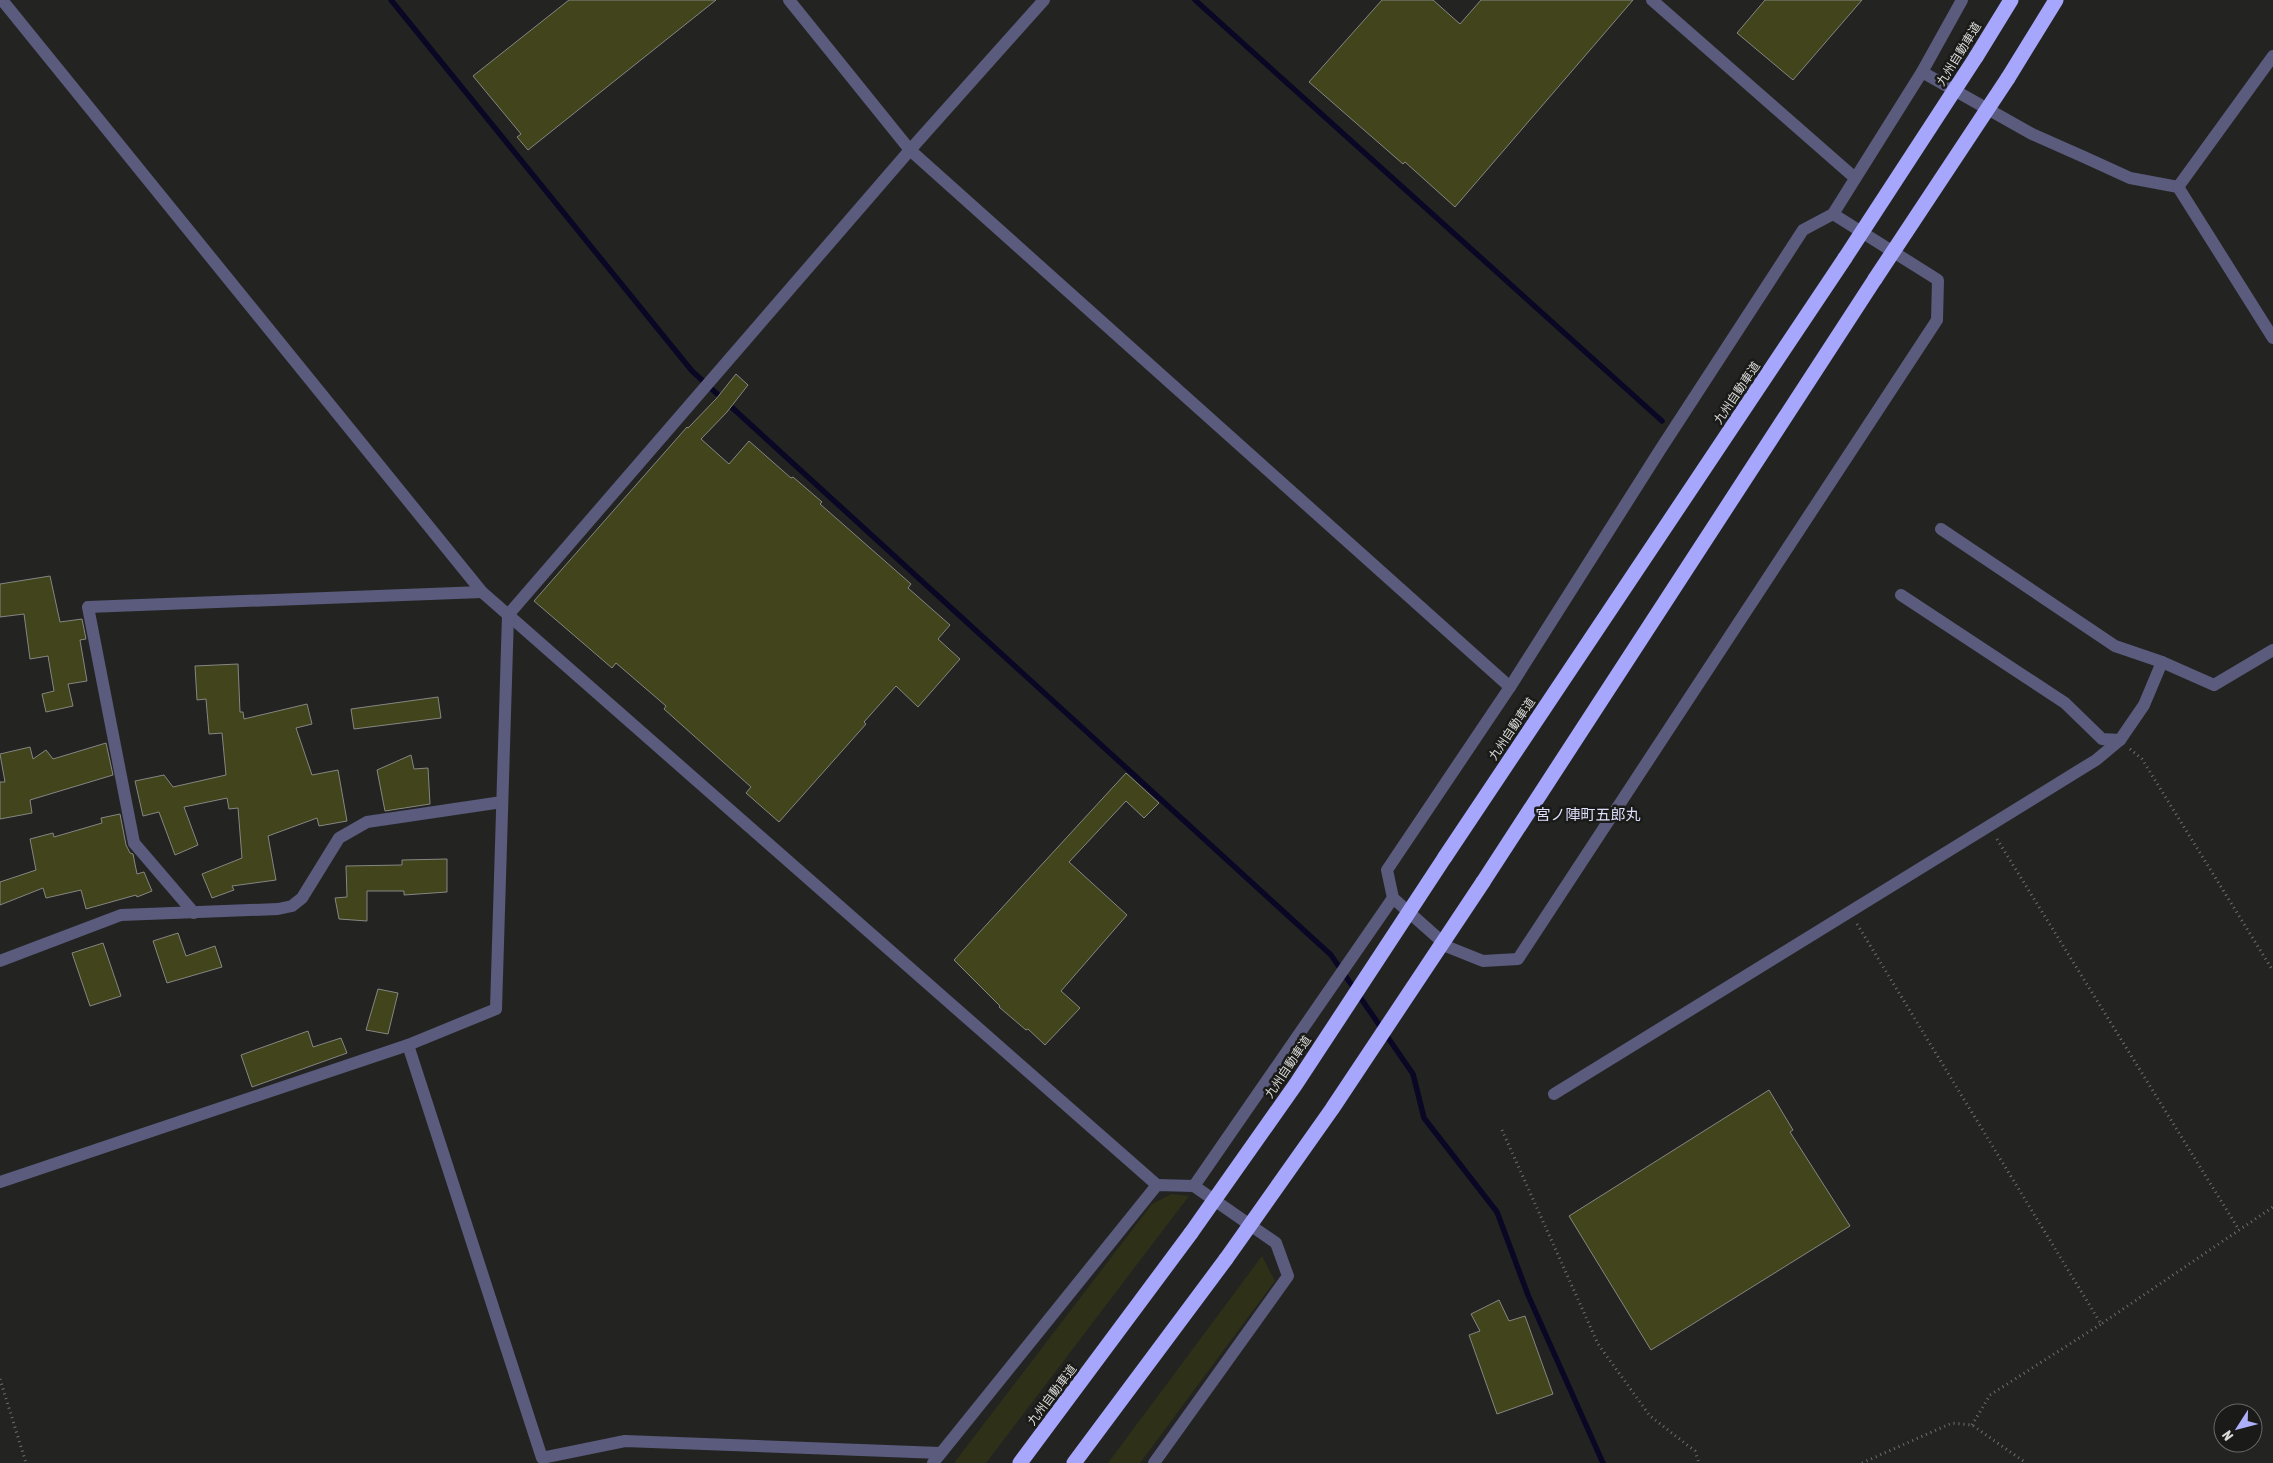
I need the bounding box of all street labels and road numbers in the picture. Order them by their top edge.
street label: 九州自動車道 [1934,20,1984,88]
street label: 九州自動車道 [1711,359,1763,427]
street label: 九州自動車道 [1486,695,1538,763]
street label: 九州自動車道 [1262,1033,1314,1101]
street label: 九州自動車道 [1025,1362,1079,1428]

